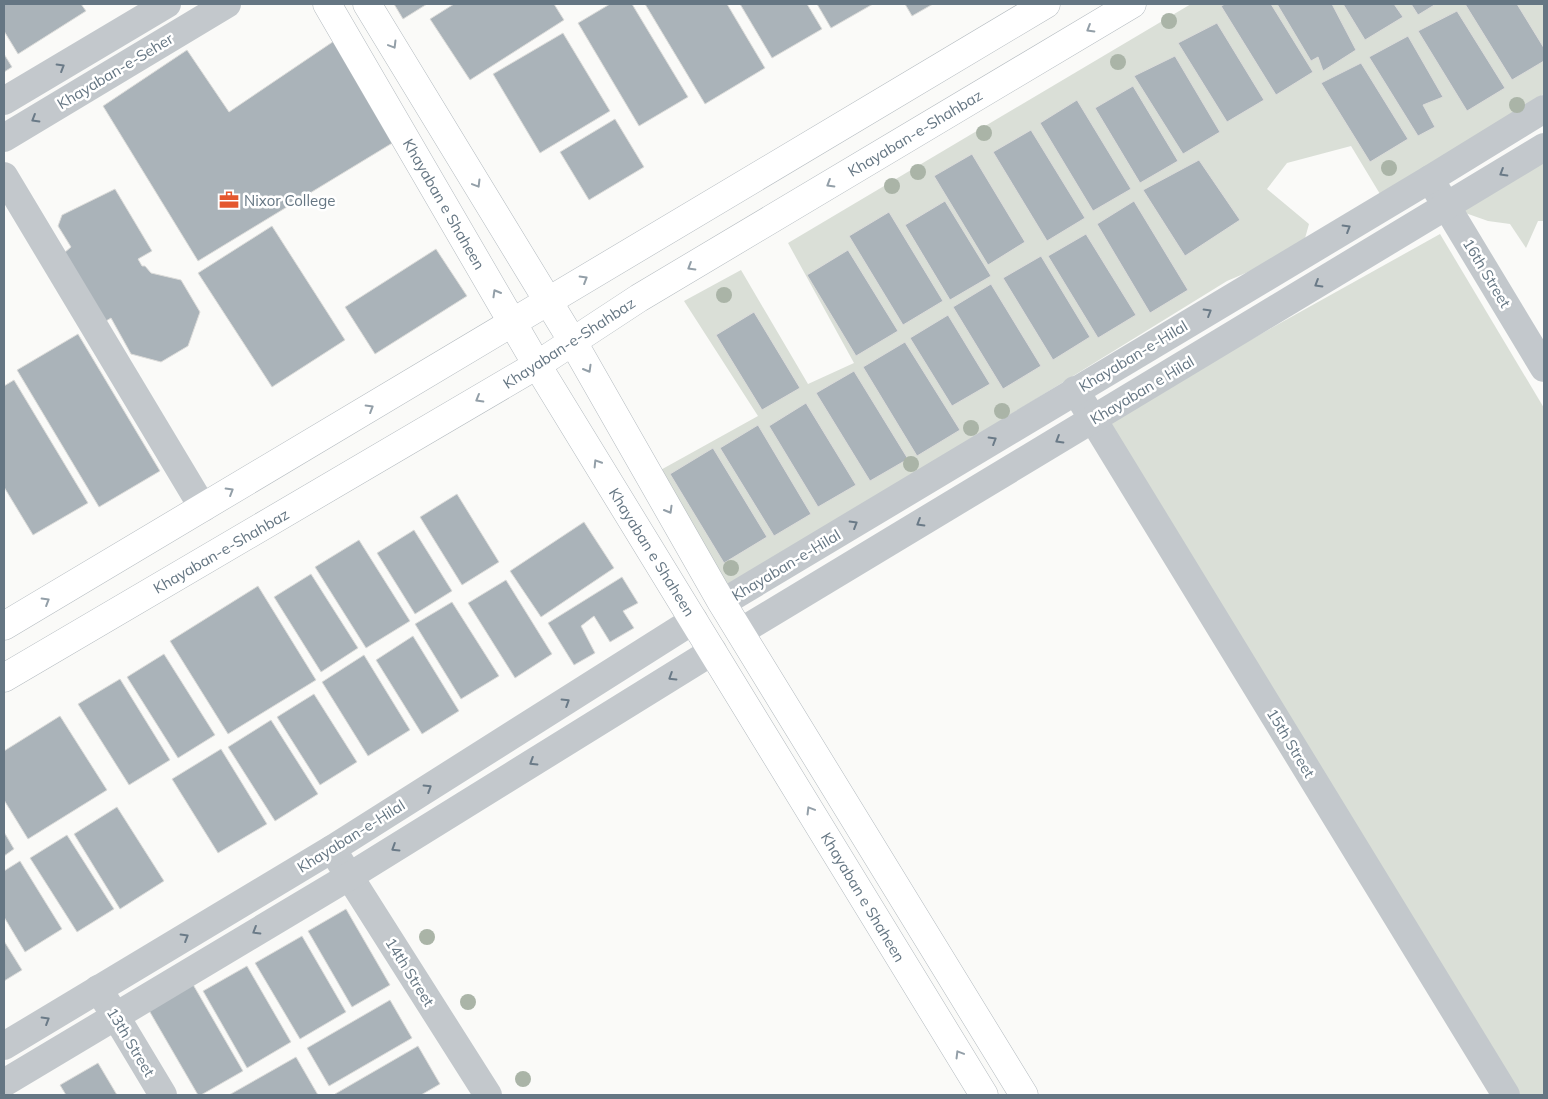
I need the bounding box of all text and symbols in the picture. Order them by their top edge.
one-way arrow [1086,22,1095,32]
street label: Khayaban-e-Seher [54,29,177,113]
one-way arrow [386,40,396,49]
one-way arrow [55,63,64,73]
street label: Khayaban-e-Shahbaz [844,85,986,181]
one-way arrow [32,112,41,122]
street label: Khayaban e Shaheen [399,135,489,273]
one-way arrow [1499,166,1508,176]
one-way arrow [827,177,836,187]
one-way arrow [470,179,480,188]
office icon: Nixor College [218,189,240,211]
place label: Nixor College [244,191,335,210]
one-way arrow [1342,225,1351,235]
street label: 16th Street [1459,235,1515,311]
one-way arrow [687,260,696,270]
one-way arrow [578,275,587,285]
one-way arrow [1315,277,1324,287]
one-way arrow [493,290,503,299]
street label: Khayaban-e-Shahbaz [499,293,639,393]
one-way arrow [1202,308,1211,318]
street label: Khayaban-e-Hilal [1075,316,1191,396]
street label: Khayaban e Hilal [1087,351,1197,429]
one-way arrow [582,363,592,372]
one-way arrow [475,393,484,403]
one-way arrow [364,405,373,415]
one-way arrow [1056,433,1065,443]
one-way arrow [988,436,997,446]
one-way arrow [594,459,604,468]
street label: Khayaban e Shaheen [605,484,699,620]
one-way arrow [225,488,234,498]
street label: Khayaban-e-Shahbaz [150,504,292,598]
one-way arrow [662,504,672,513]
one-way arrow [916,517,925,527]
one-way arrow [848,520,857,530]
street label: Khayaban-e-Hilal [728,525,844,605]
one-way arrow [40,598,49,608]
one-way arrow [668,670,677,680]
one-way arrow [560,698,569,708]
street label: 15th Street [1263,705,1319,781]
one-way arrow [530,756,539,766]
one-way arrow [423,785,432,795]
street label: Khayaban-e-Hilal [294,795,408,877]
one-way arrow [807,807,817,816]
street label: Khayaban e Shaheen [817,829,909,965]
one-way arrow [392,841,401,851]
one-way arrow [252,925,261,935]
one-way arrow [179,933,188,943]
street label: 14th Street [381,934,439,1010]
street label: 13th Street [103,1004,159,1080]
one-way arrow [40,1017,49,1027]
one-way arrow [956,1050,965,1059]

